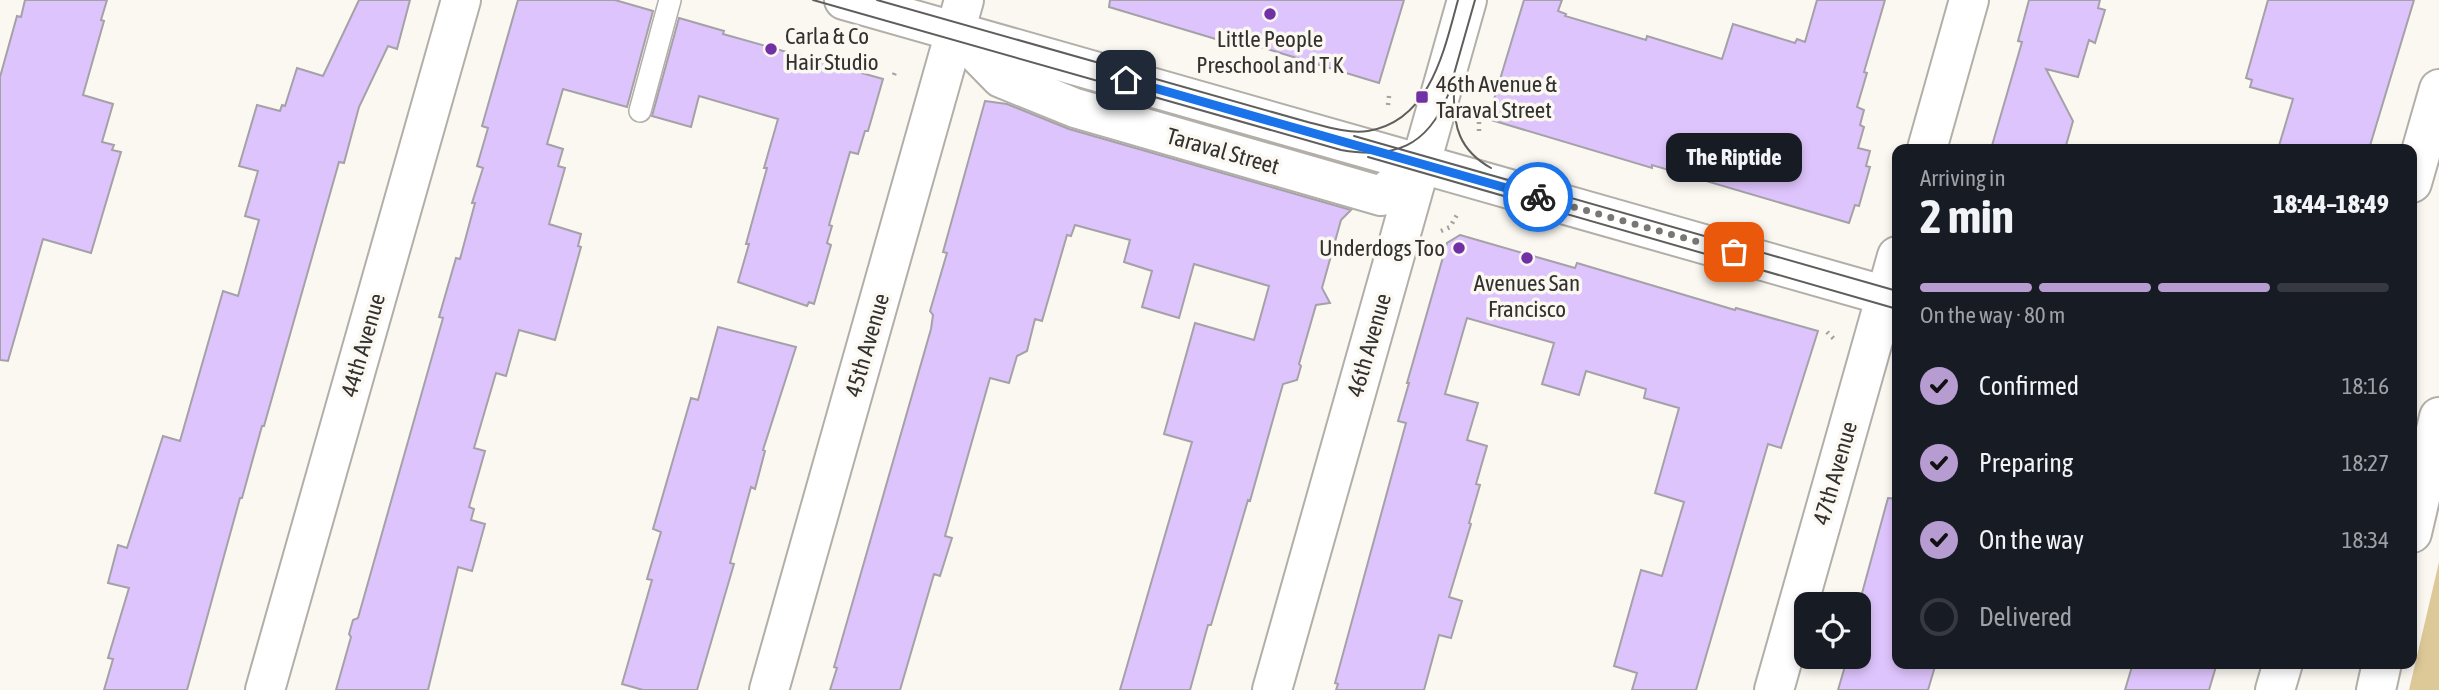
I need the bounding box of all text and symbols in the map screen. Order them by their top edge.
marker: Little People Preschool and T K [1262,6,1278,22]
place label: Carla & Co Hair Studio [785,23,879,75]
place label: Little People Preschool and T K [1196,26,1345,78]
marker: Carla & Co Hair Studio [763,41,779,57]
pin [1096,50,1156,110]
icon: home [1107,61,1145,99]
place label: 46th Avenue & Taraval Street [1436,71,1557,123]
marker: 46th Avenue & Taraval Street [1414,89,1430,105]
street label: Taraval Street [1164,123,1282,179]
callout: The Riptide [1666,133,1802,182]
text: The Riptide [1686,144,1782,170]
courier [1503,162,1573,232]
text: Arriving in [1920,165,2006,191]
icon: bike [1519,178,1557,216]
text: 18:44–18:49 [2273,189,2389,219]
text: 2 min [1920,190,2014,243]
pin [1704,222,1764,282]
icon: bag [1715,233,1753,271]
place label: Underdogs Too [1319,235,1445,261]
marker: Underdogs Too [1451,240,1467,256]
marker: Avenues San Francisco [1519,250,1535,266]
place label: Avenues San Francisco [1474,270,1580,322]
street label: 44th Avenue [336,290,390,400]
street label: 45th Avenue [840,290,894,400]
street label: 46th Avenue [1342,290,1396,400]
text: On the way · 80 m [1920,302,2065,328]
icon: check [1920,367,1958,405]
text: Confirmed [1979,371,2079,401]
text: 18:16 [2342,373,2389,399]
street label: 47th Avenue [1808,418,1862,528]
icon: check [1920,444,1958,482]
text: Preparing [1979,448,2073,478]
text: 18:27 [2342,450,2389,476]
icon: check [1920,521,1958,559]
text: On the way [1979,525,2084,555]
text: 18:34 [2342,527,2389,553]
map controls [1794,592,1871,669]
button: locate [1794,592,1871,669]
text: Delivered [1979,602,2072,632]

